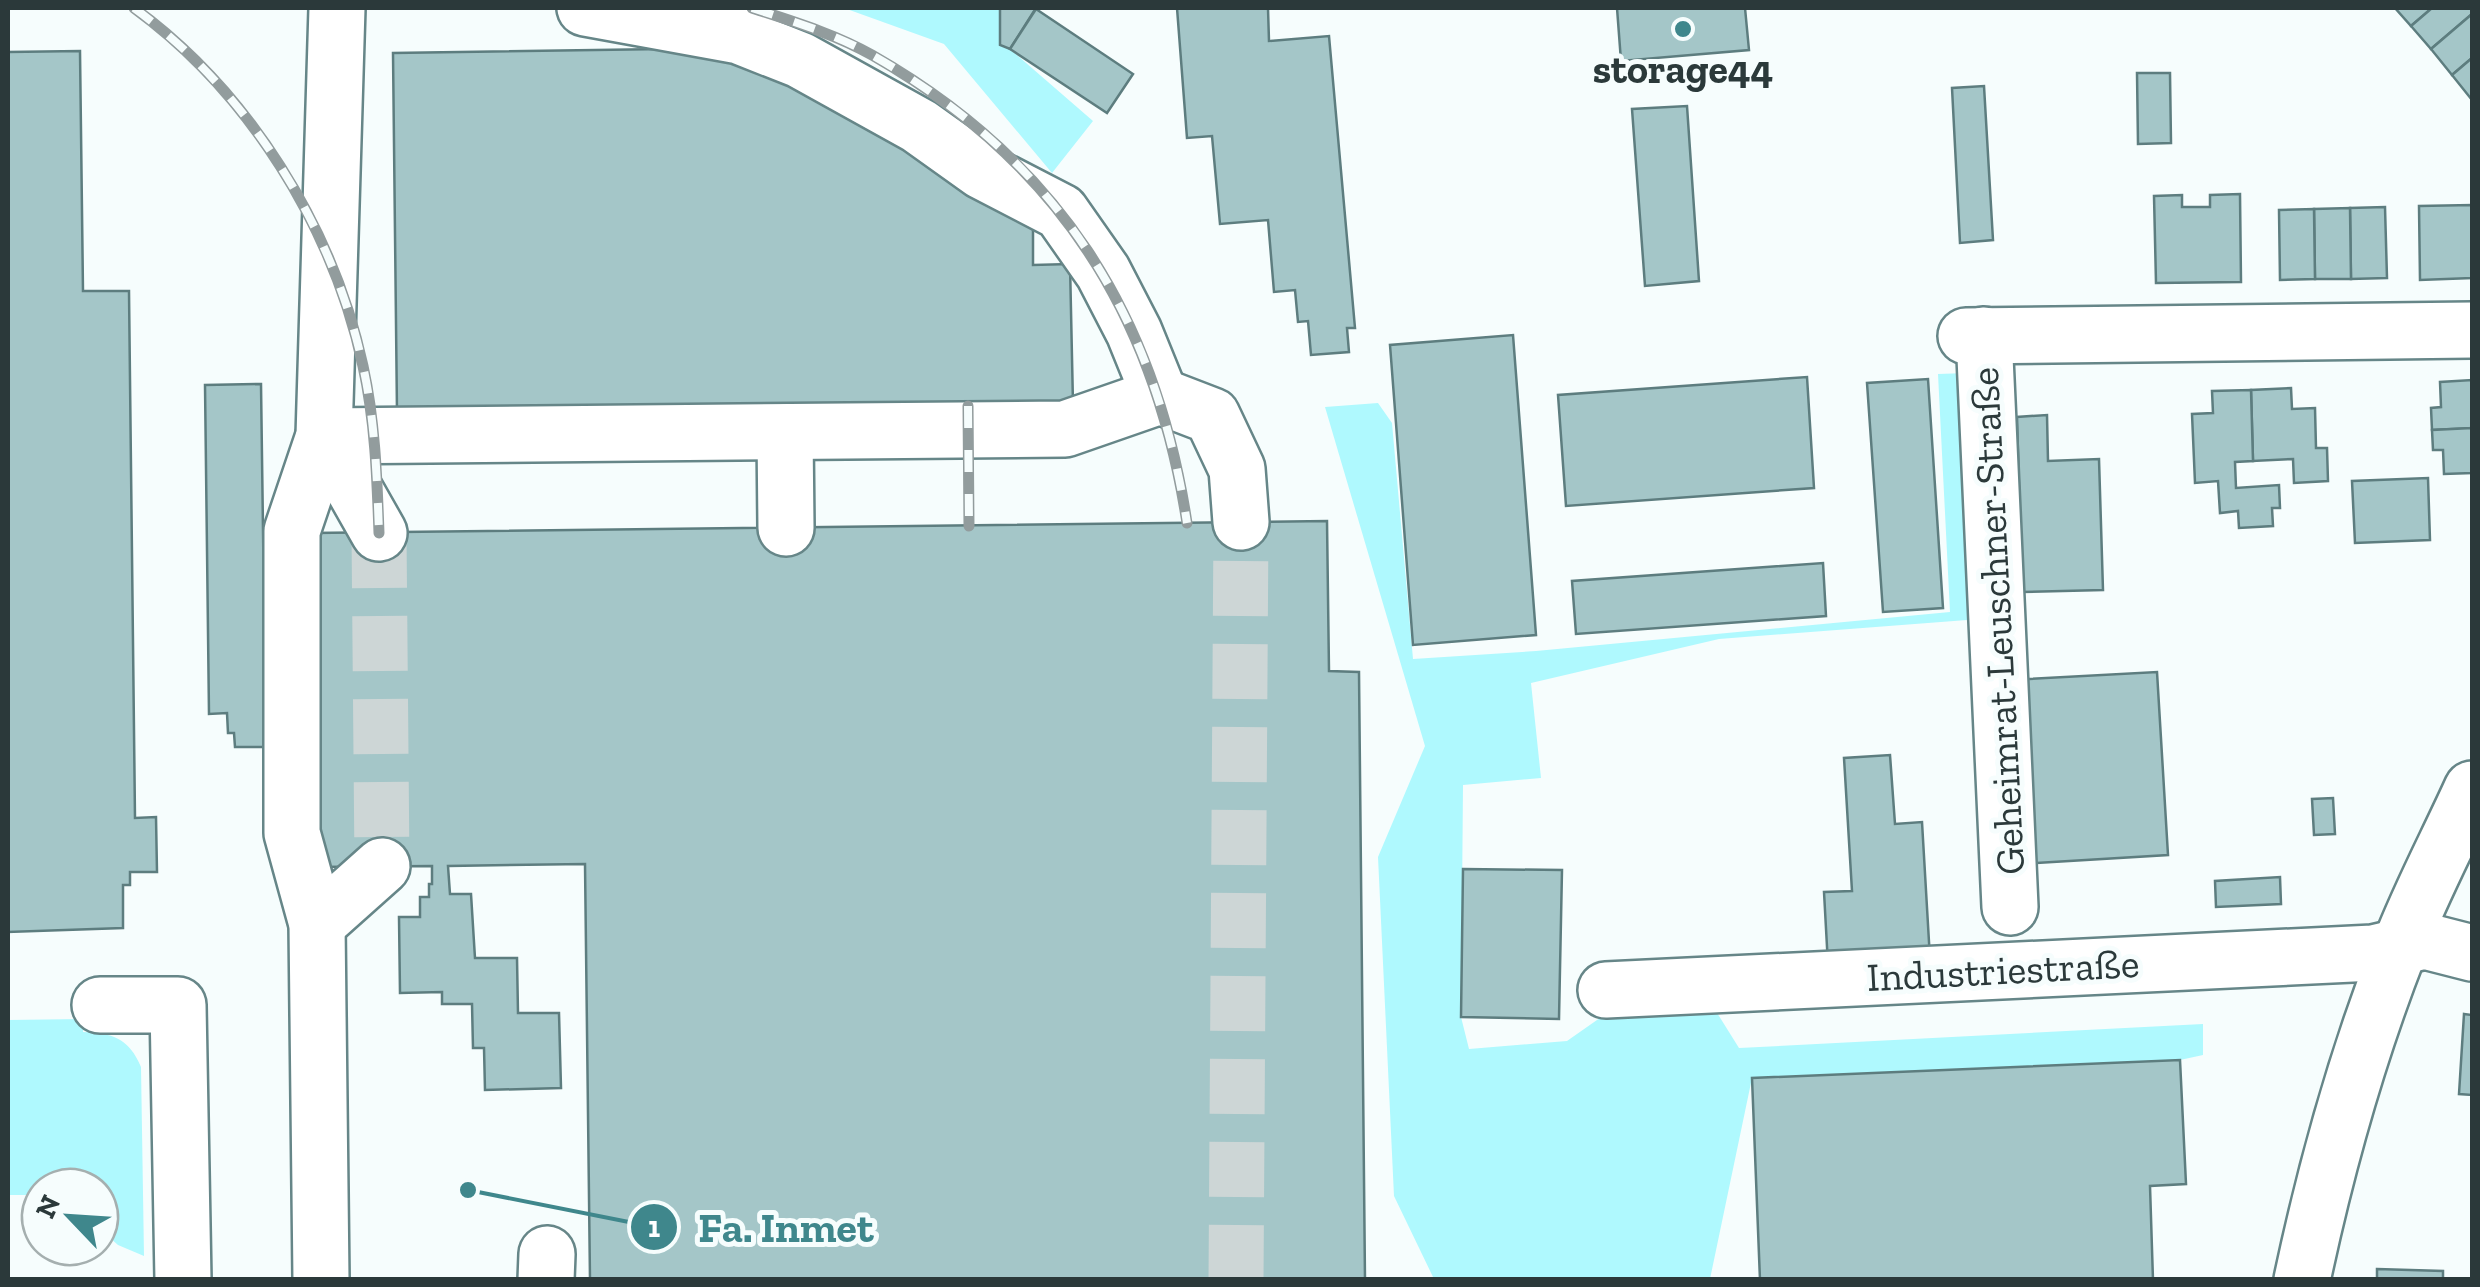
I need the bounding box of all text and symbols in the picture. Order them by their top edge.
marker: storage44 [1672,18,1694,40]
place label: storage44 [1593,45,1773,93]
street label: Geheimrat-Leuschner-Straße [1960,366,2034,876]
street label: Industriestraße [1866,939,2140,1001]
north arrow [20,1167,120,1267]
text: N [28,1190,67,1223]
callout: Fa. Inmet [629,1191,894,1263]
text: Fa. Inmet [698,1202,875,1253]
text: 1 [648,1209,660,1245]

